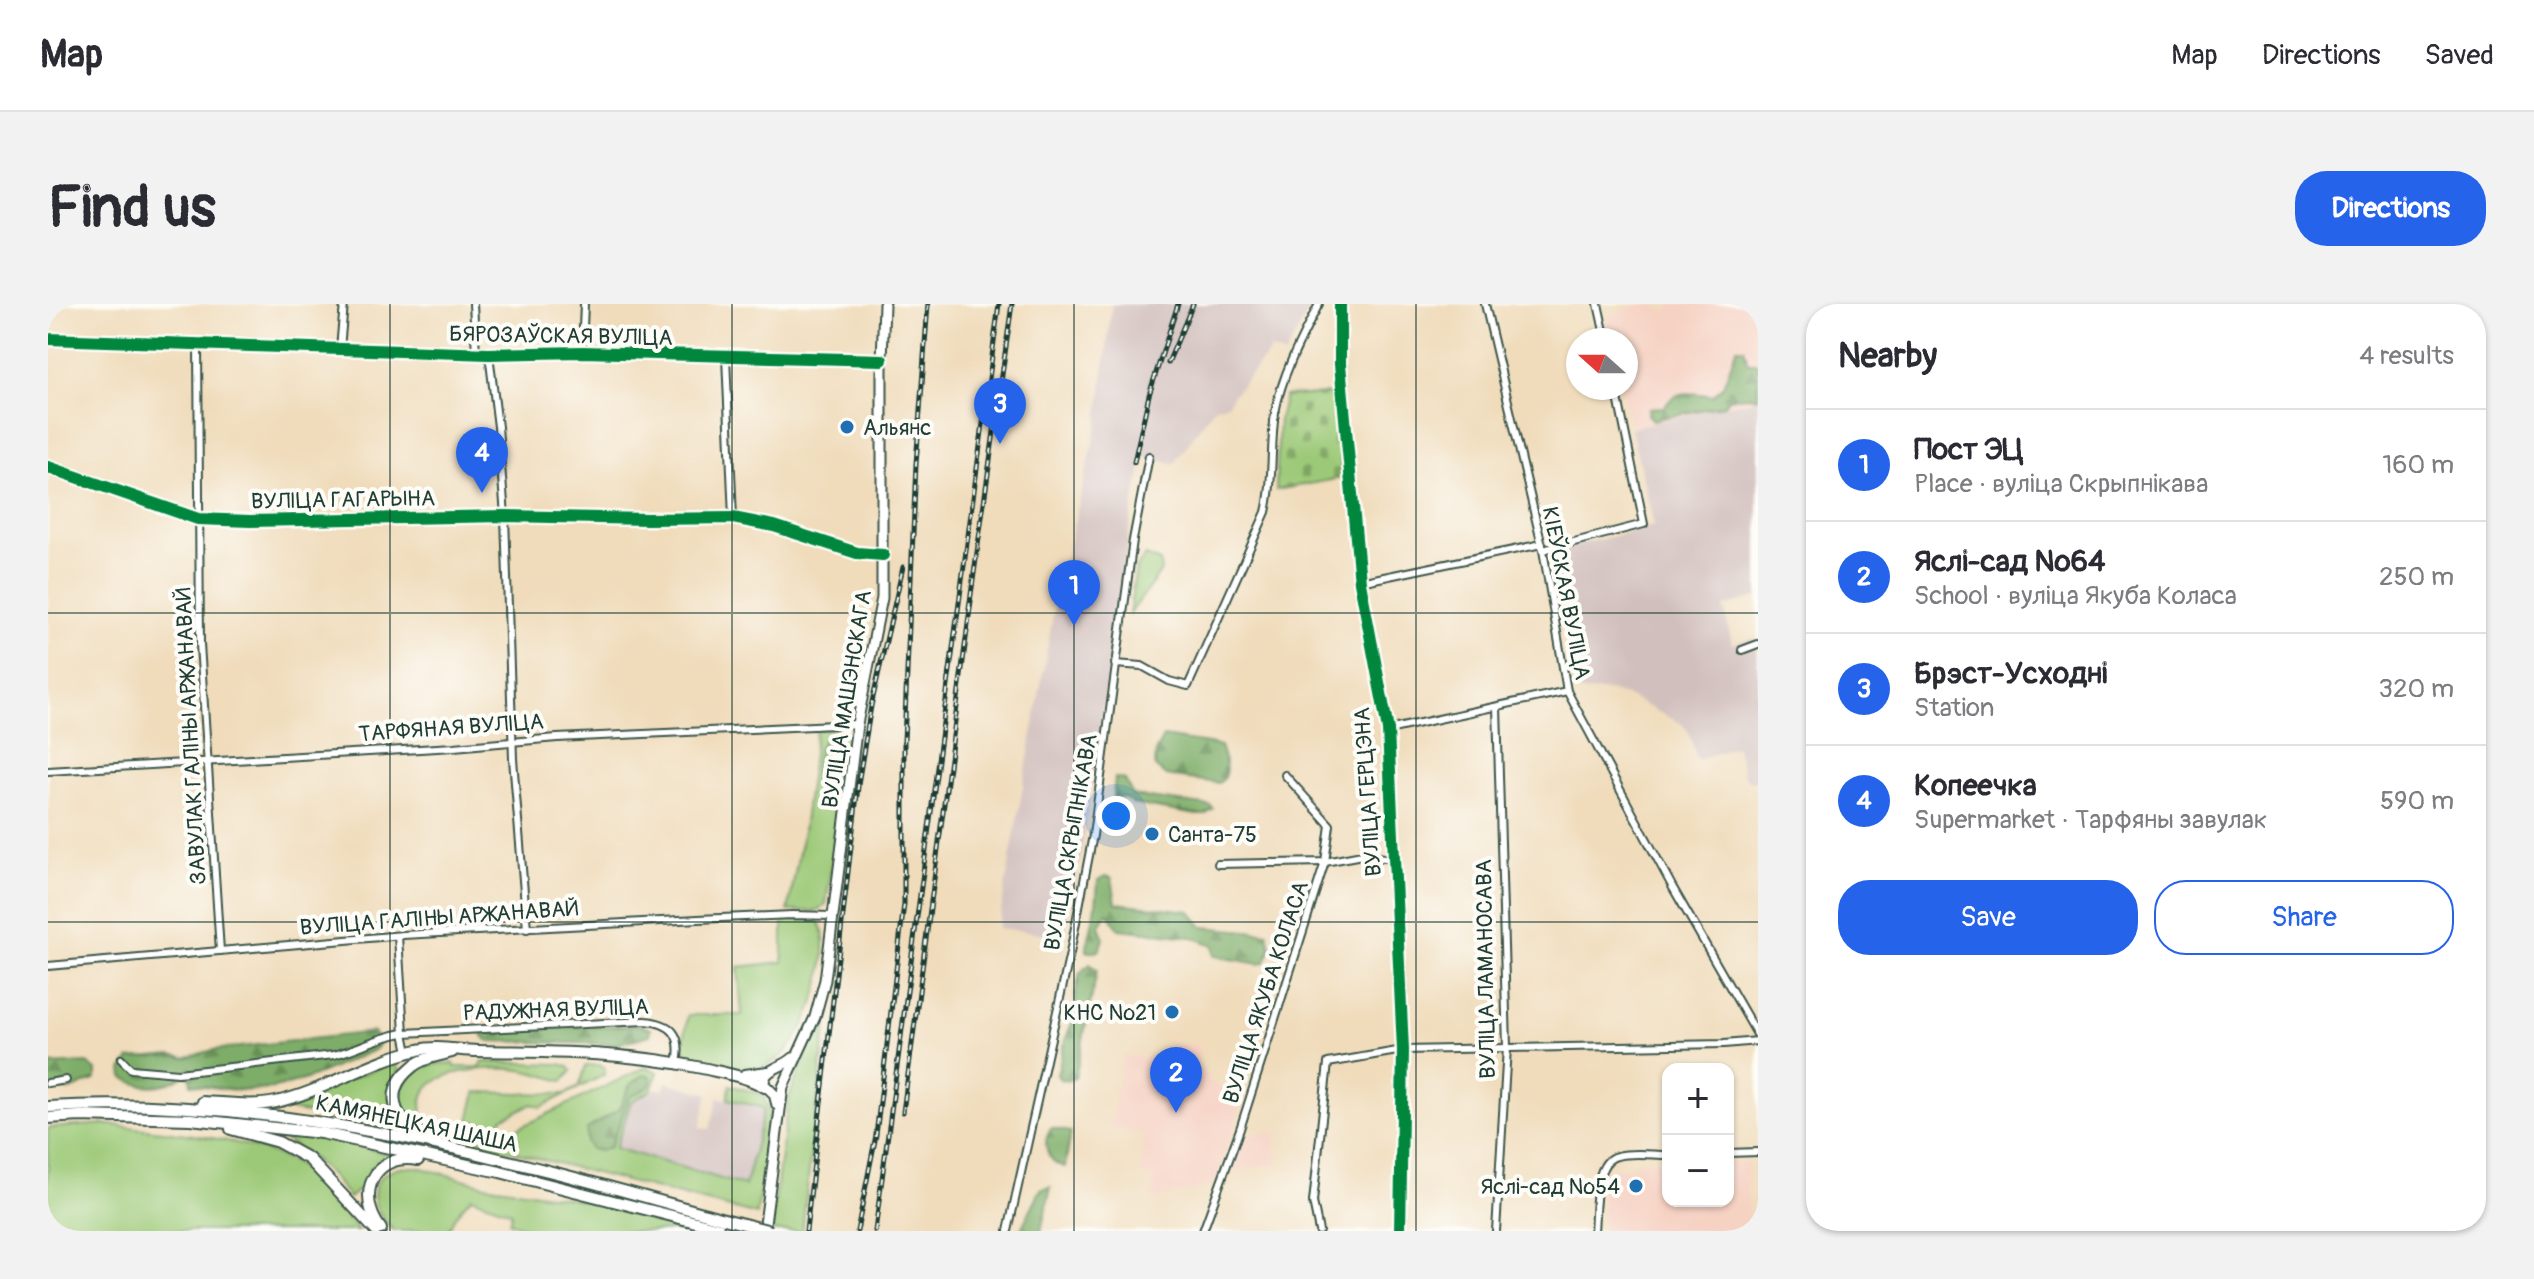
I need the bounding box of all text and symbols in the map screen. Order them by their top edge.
text: Map [40,31,103,79]
text: Map [2171,38,2218,73]
text: Directions [2262,38,2381,73]
text: Saved [2425,38,2494,73]
button: Directions [2295,171,2486,246]
text: Find us [48,174,216,243]
street label: БЯРОЗАЎСКАЯ ВУЛІЦА [449,320,673,352]
north arrow [1566,328,1638,400]
text: Nearby [1838,335,1937,378]
text: 4 results [2359,340,2454,372]
pin: 3 [974,378,1026,444]
place label: Альянс [863,414,931,442]
marker: Альянс [838,418,856,436]
pin: 4 [456,427,508,493]
text: Пост ЭЦ [1914,431,2024,468]
text: 1 [1859,449,1869,481]
text: 160 m [2382,449,2454,481]
text: Place · вуліца Скрыпнікава [1914,468,2208,500]
street label: ВУЛІЦА ГАГАРЫНА [251,484,435,516]
street label: КІЕЎСКАЯ ВУЛІЦА [1536,504,1597,682]
text: Яслі-сад №64 [1914,543,2105,580]
pin: 1 [1048,560,1100,626]
text: 2 [1857,561,1871,593]
text: 250 m [2379,561,2454,593]
text: School · вуліца Якуба Коласа [1914,580,2237,612]
street label: ЗАВУЛАК ГАЛІНЫ АРЖАНАВАЙ [169,587,213,885]
street label: ВУЛІЦА МАШЭНСКАГА [816,588,878,810]
text: Брэст-Усходні [1914,655,2107,692]
text: 3 [1857,673,1871,705]
text: 320 m [2378,673,2454,705]
text: Station [1914,692,1994,724]
street label: ВУЛІЦА ГЕРЦЭНА [1348,706,1388,878]
street label: ТАРФЯНАЯ ВУЛІЦА [358,708,545,748]
street label: ВУЛІЦА СКРЫПНІКАВА [1038,732,1104,953]
text: Копеечка [1914,767,2037,804]
text: 4 [1856,785,1872,817]
text: 590 m [2380,785,2454,817]
your location [1096,796,1136,836]
text: Supermarket · Тарфяны завулак [1914,804,2267,836]
place label: Санта-75 [1168,821,1257,849]
marker: Санта-75 [1143,825,1161,843]
street label: ВУЛІЦА ЛАМАНОСАВА [1470,859,1502,1079]
street label: ВУЛІЦА ЯКУБА КОЛАСА [1217,877,1315,1107]
button: Save [1838,880,2138,955]
button: Share [2154,880,2454,955]
street label: ВУЛІЦА ГАЛІНЫ АРЖАНАВАЙ [299,894,579,942]
street label: РАДУЖНАЯ ВУЛІЦА [463,993,649,1027]
place label: КНС №21 [1063,999,1156,1027]
marker: КНС №21 [1163,1003,1181,1021]
pin: 2 [1150,1047,1202,1113]
map controls [1662,1063,1734,1207]
button: + [1662,1063,1734,1135]
street label: КАМЯНЕЦКАЯ ШАША [313,1089,520,1159]
button: − [1662,1135,1734,1207]
place label: Яслі-сад №54 [1480,1173,1620,1201]
marker: Яслі-сад №54 [1627,1177,1645,1195]

